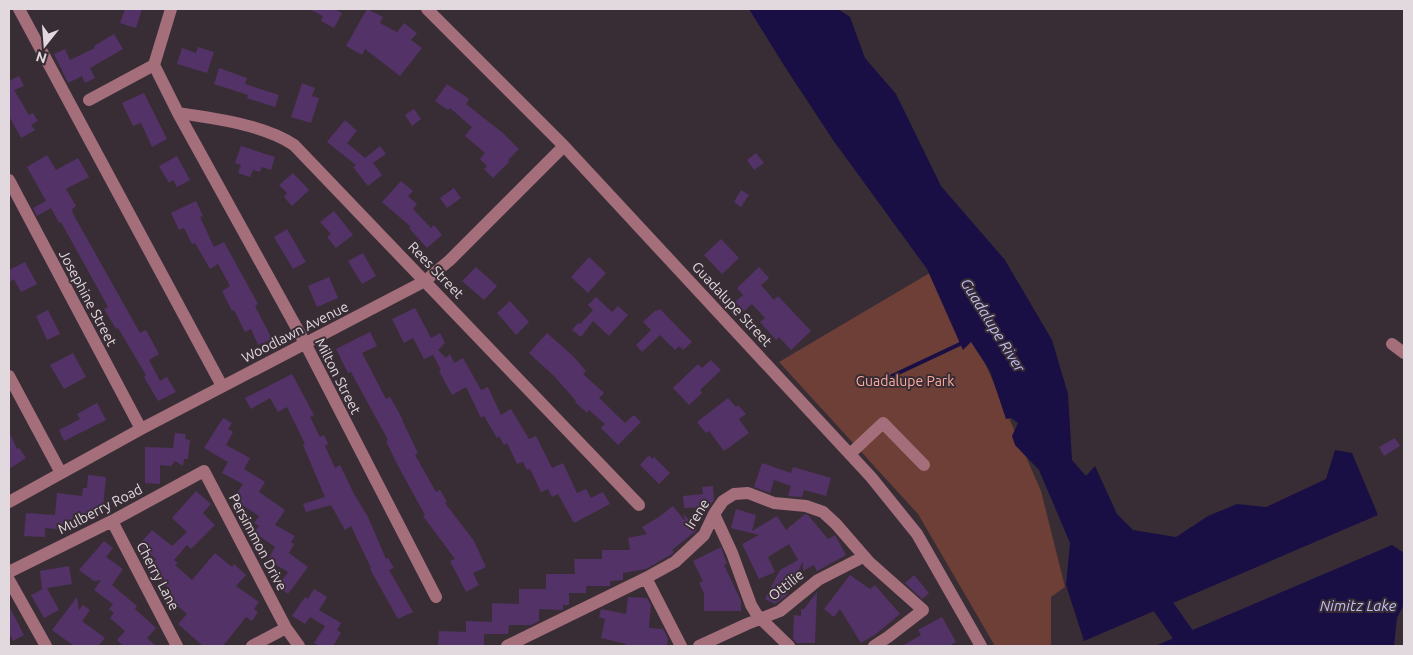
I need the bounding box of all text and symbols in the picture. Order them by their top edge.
north arrow [20,20,70,70]
text: N [34,48,49,67]
street label: Rees Street [405,238,467,302]
street label: Josephine Street [56,247,120,349]
street label: Guadalupe Street [689,258,776,350]
water label: Guadalupe River [957,275,1029,376]
street label: Woodlawn Avenue [239,298,351,366]
street label: Milton Street [312,335,364,417]
park label: Guadalupe Park [856,373,954,389]
street label: Mulberry Road [55,481,145,537]
street label: Persimmon Drive [226,491,290,593]
street label: Irene [682,496,712,532]
street label: Cherry Lane [133,539,183,613]
street label: Ottilie [765,566,807,604]
water label: Nimitz Lake [1320,597,1397,614]

